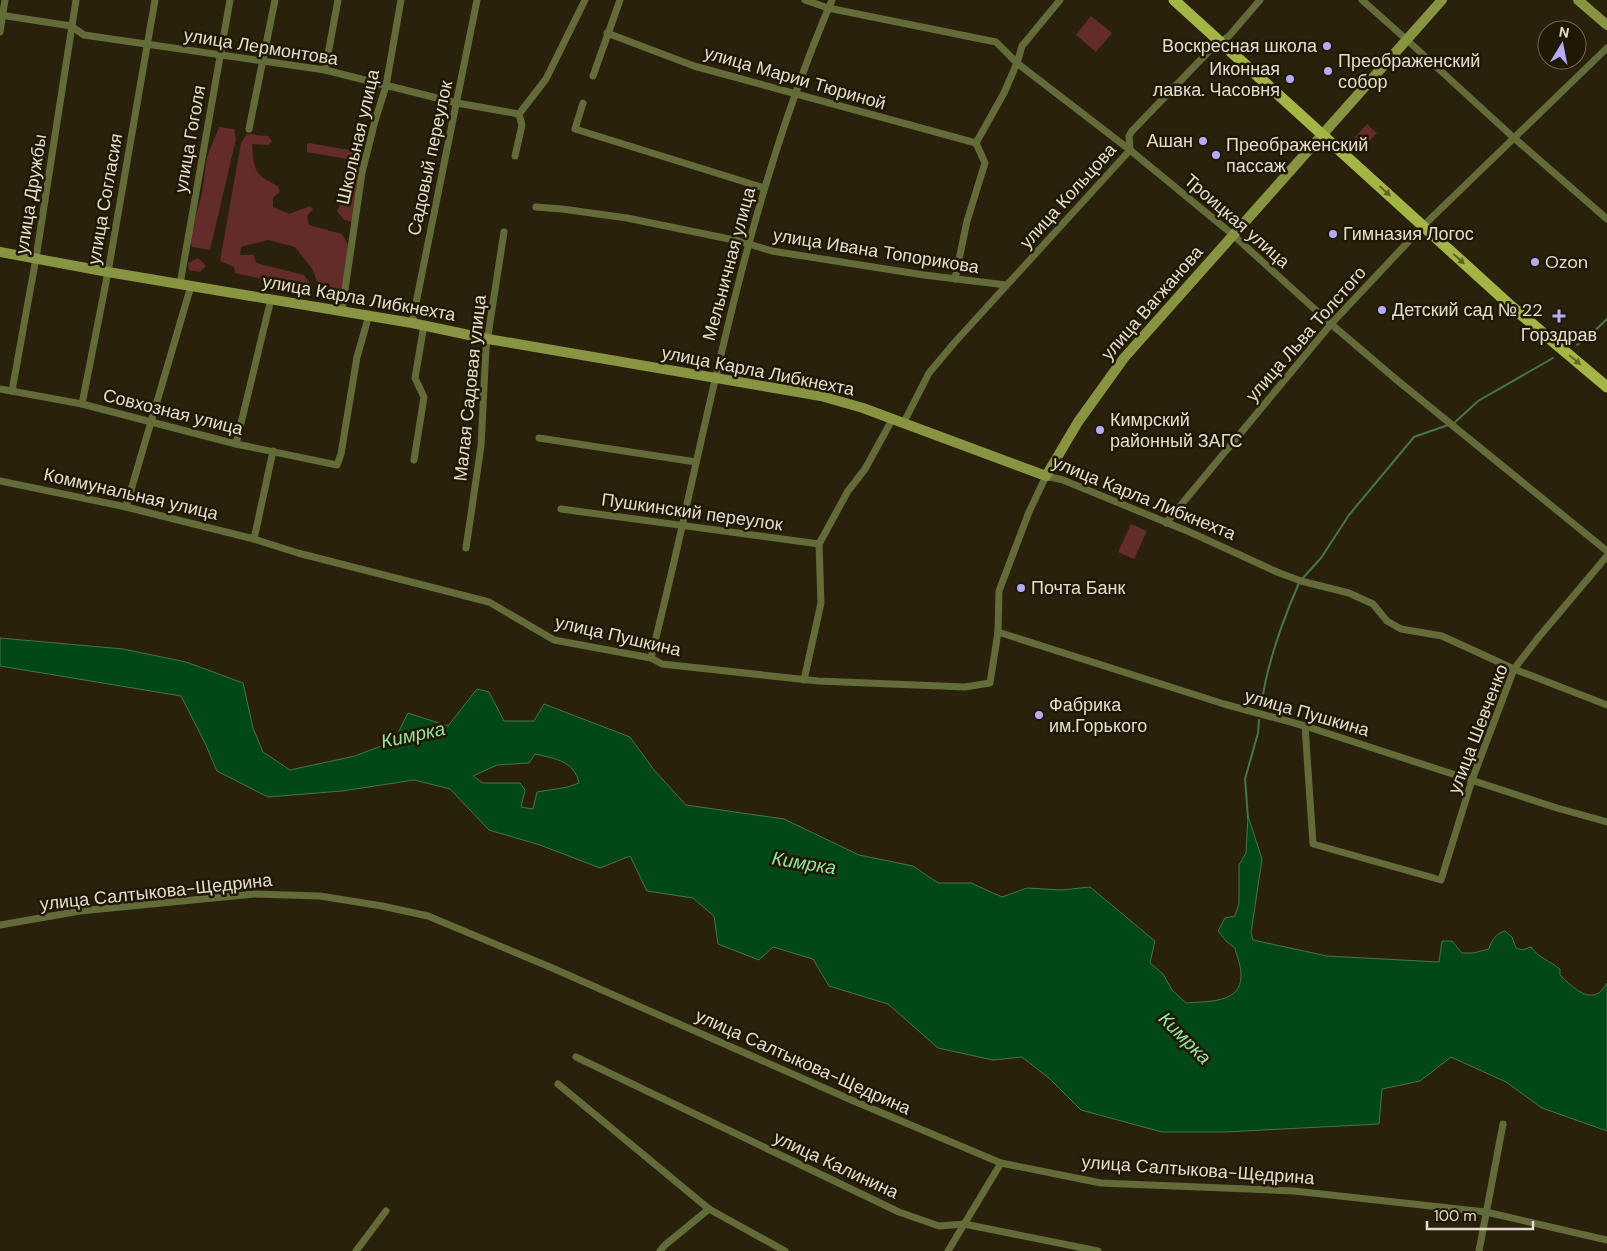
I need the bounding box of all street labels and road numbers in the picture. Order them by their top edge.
street label: улица Лермонтова [182,23,341,71]
street label: улица Марии Тюриной [701,41,889,115]
street label: Школьная улица [331,66,385,207]
street label: Садовый переулок [402,78,458,238]
street label: улица Гоголя [169,83,211,195]
street label: улица Дружбы [10,132,52,256]
street label: улица Согласия [82,132,128,266]
street label: улица Кольцова [1014,138,1122,254]
street label: Троицкая улица [1179,168,1296,274]
street label: Мельничная улица [697,184,761,343]
street label: улица Ивана Топорикова [771,223,982,279]
street label: улица Вагжанова [1096,240,1209,365]
street label: улица Льва Толстого [1240,261,1372,407]
street label: улица Карла Либкнехта [260,269,459,327]
street label: Малая Садовая улица [448,293,492,482]
street label: улица Карла Либкнехта [660,341,857,402]
street label: Совхозная улица [101,383,246,441]
street label: улица Карла Либкнехта [1049,450,1240,546]
street label: Коммунальная улица [41,462,222,526]
street label: Пушкинский переулок [600,487,784,537]
street label: улица Пушкина [553,610,684,662]
street label: улица Шевченко [1442,661,1514,797]
street label: улица Пушкина [1242,684,1373,743]
street label: улица Салтыкова-Щедрина [39,868,274,916]
street label: улица Салтыкова-Щедрина [692,1004,915,1121]
street label: улица Калинина [770,1126,903,1205]
street label: улица Салтыкова-Щедрина [1081,1150,1316,1190]

